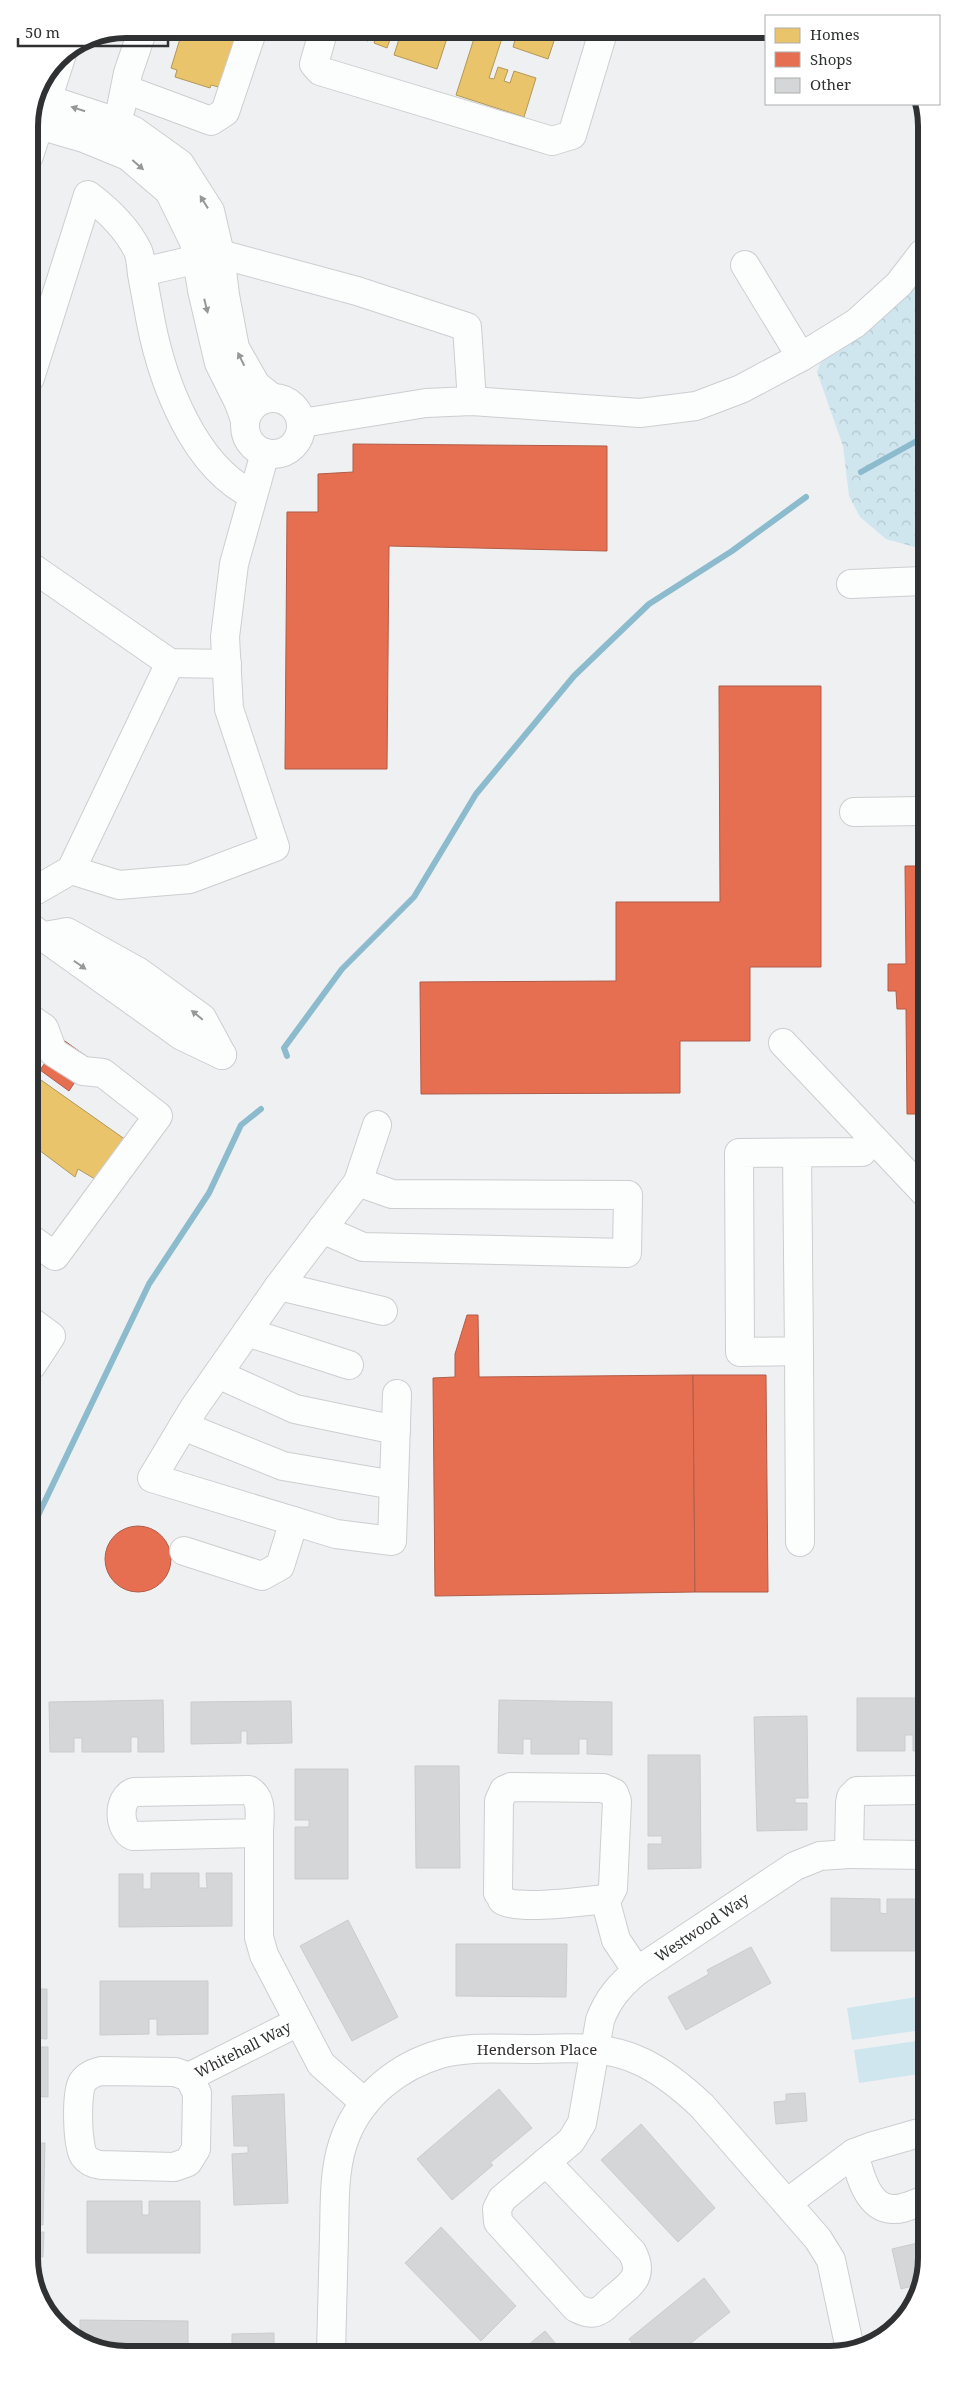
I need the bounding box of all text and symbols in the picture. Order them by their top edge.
scale bar [18,15,168,47]
legend [765,15,940,105]
text: 50 m [25,22,60,42]
text: Homes [810,24,860,44]
text: Shops [810,49,853,69]
text: Other [810,74,851,94]
one-way arrow [70,105,85,112]
one-way arrow [132,159,144,171]
one-way arrow [199,196,209,209]
one-way arrow [202,299,210,314]
one-way arrow [237,352,245,366]
one-way arrow [73,960,87,970]
one-way arrow [191,1009,204,1020]
street label: Westwood Way [650,1888,753,1966]
street label: Whitehall Way [191,2016,295,2082]
street label: Henderson Place [477,2039,597,2059]

